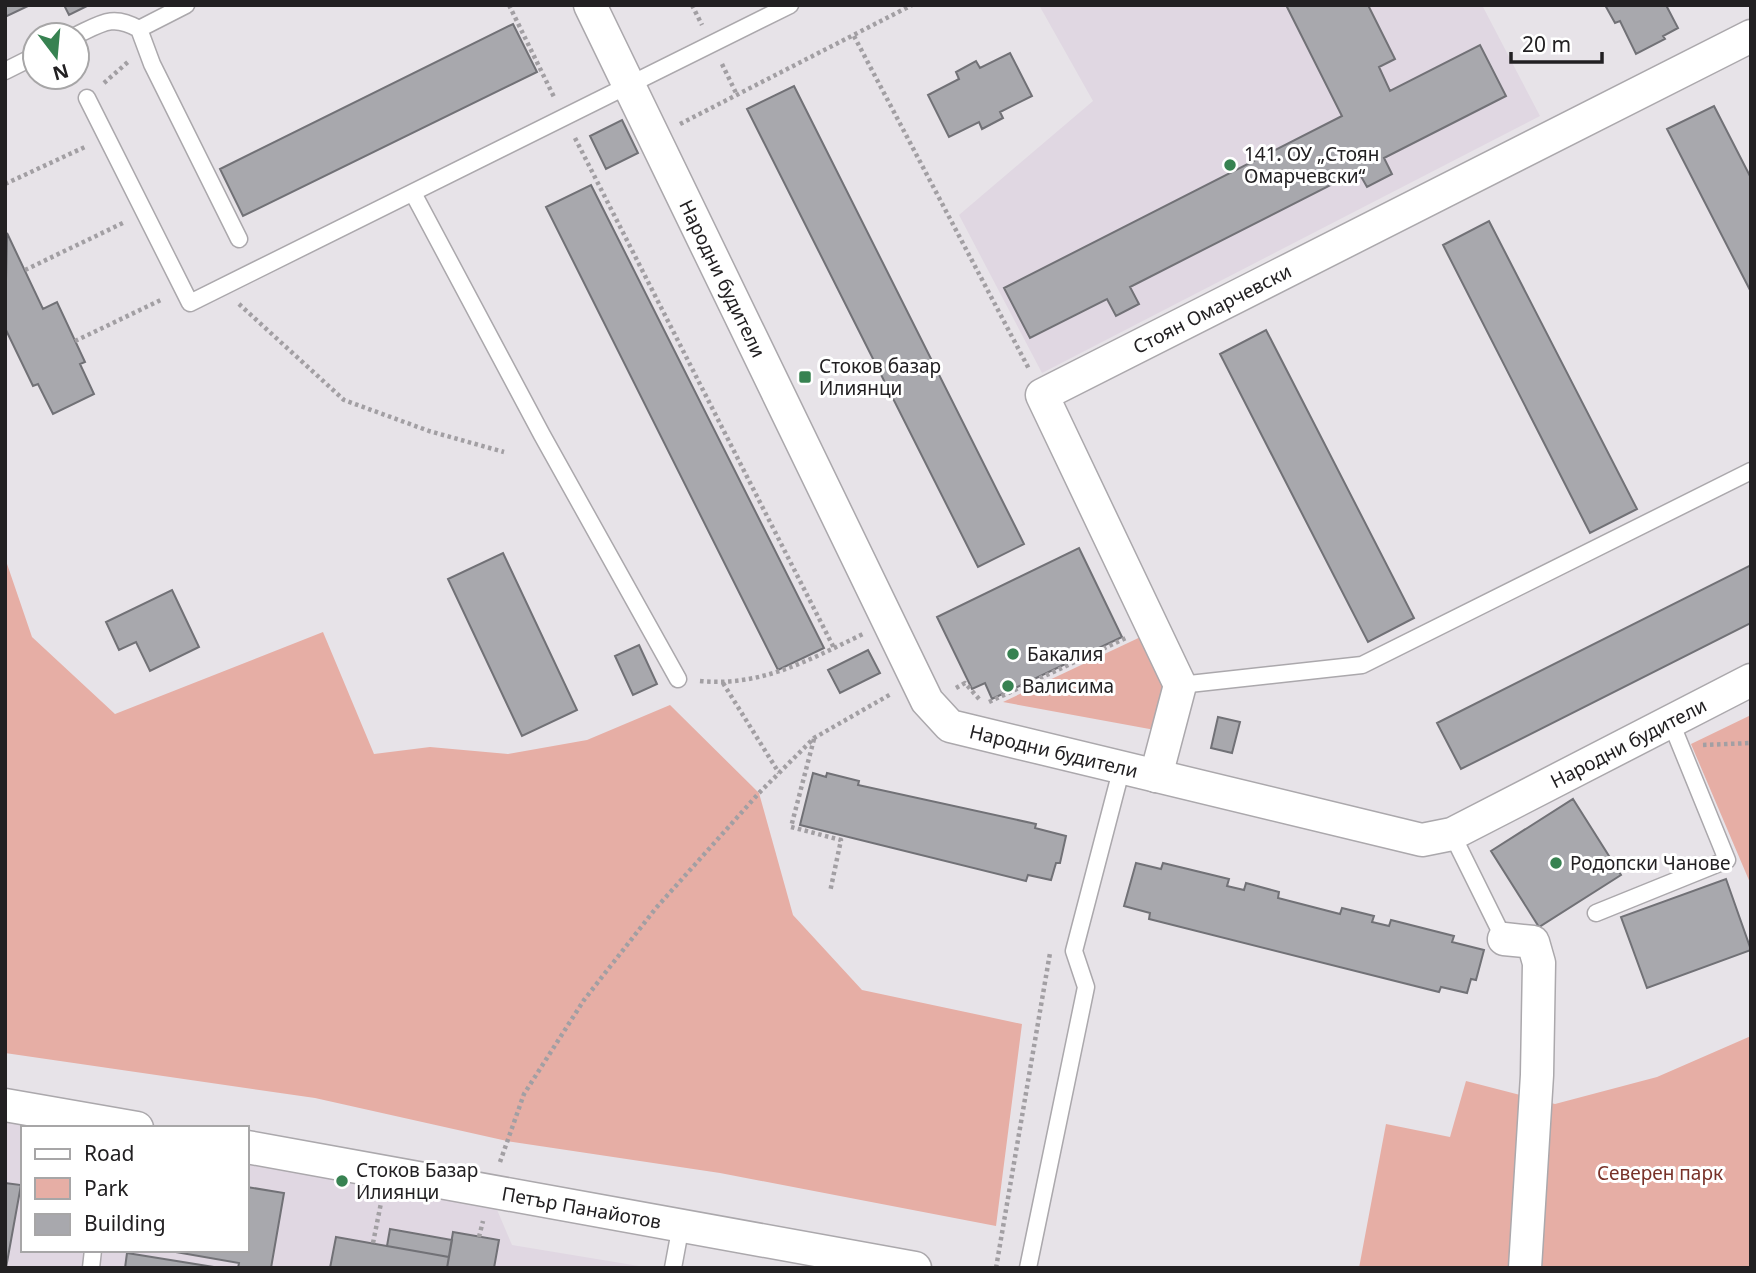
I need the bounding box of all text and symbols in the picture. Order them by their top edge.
north arrow [21,21,91,91]
scale bar [1511,21,1602,65]
text: 20 m [1522,30,1571,58]
text: N [50,58,72,87]
place label: 141. ОУ „Стоян Омарчевски“ [1244,141,1379,189]
marker: 141. ОУ „Стоян Омарчевски“ [1222,157,1238,173]
street label: Народни будители [673,195,772,362]
street label: Стоян Омарчевски [1129,258,1296,360]
place label: Стоков базар Илиянци [819,353,941,401]
marker: Стоков базар Илиянци [797,369,813,385]
place label: Бакалия [1027,641,1103,667]
marker: Бакалия [1005,646,1021,662]
place label: Валисима [1022,673,1114,699]
marker: Валисима [1000,678,1016,694]
street label: Народни будители [1546,692,1711,794]
street label: Народни будители [967,718,1141,784]
place label: Родопски Чанове [1570,850,1730,876]
marker: Родопски Чанове [1548,855,1564,871]
legend [21,1126,248,1252]
text: Road [84,1139,134,1167]
place label: Стоков Базар Илиянци [356,1157,478,1205]
park label: Северен парк [1597,1160,1723,1186]
marker: Стоков Базар Илиянци [334,1173,350,1189]
text: Park [84,1174,129,1202]
street label: Петър Панайотов [500,1180,663,1235]
text: Building [84,1209,166,1237]

